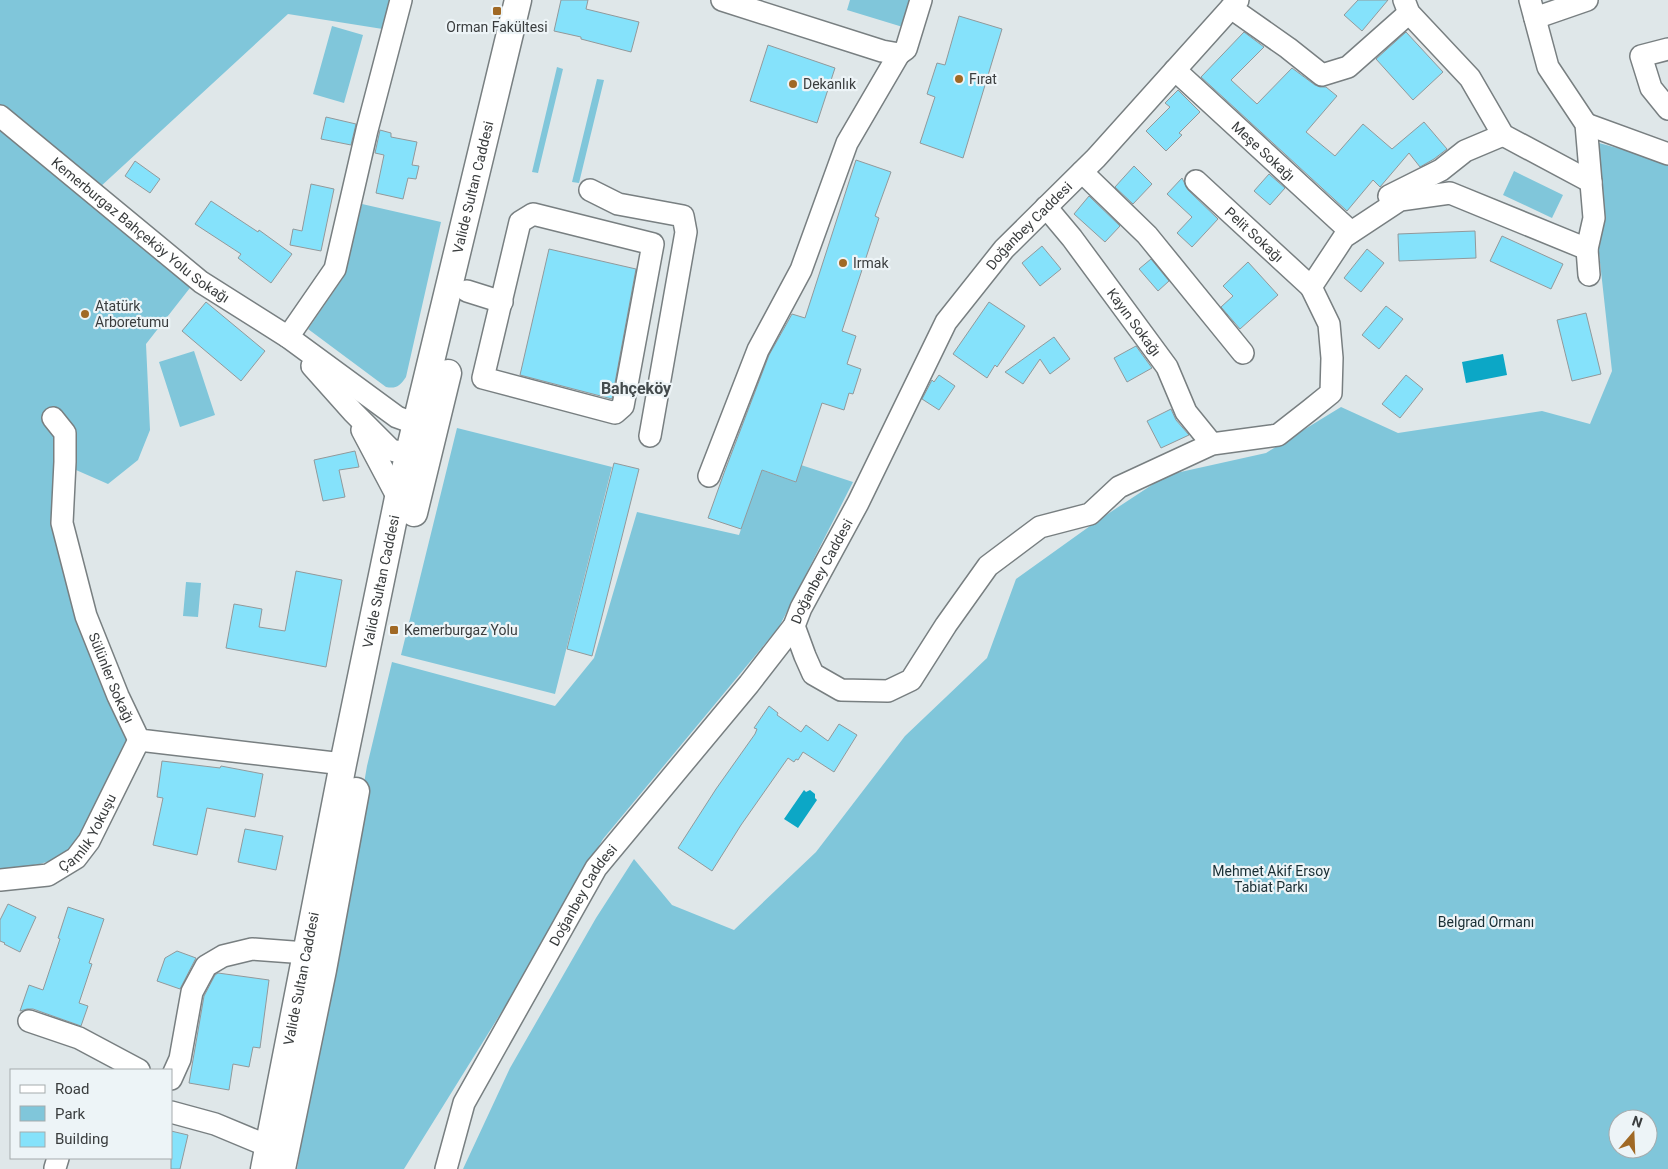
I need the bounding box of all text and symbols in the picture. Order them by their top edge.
marker: Orman Fakültesi [491,5,503,17]
place label: Orman Fakültesi [446,19,548,35]
place label: Fırat [969,71,997,87]
marker: Fırat [953,73,965,85]
place label: Dekanlık [803,76,857,92]
marker: Dekanlık [787,78,799,90]
street label: Meşe Sokağı [1228,118,1298,184]
street label: Valide Sultan Caddesi [449,119,497,255]
street label: Kemerburgaz Bahçeköy Yolu Sokağı [48,154,232,306]
street label: Doğanbey Caddesi [983,178,1075,273]
street label: Pelit Sokağı [1222,204,1287,265]
place label: Irmak [853,255,889,271]
marker: Irmak [837,257,849,269]
street label: Kayın Sokağı [1104,285,1164,359]
place label: Atatürk Arboretumu [95,298,169,330]
marker: Atatürk Arboretumu [79,308,91,320]
district label: Bahçeköy [601,379,672,398]
street label: Valide Sultan Caddesi [359,514,402,649]
street label: Doğanbey Caddesi [788,516,856,626]
place label: Kemerburgaz Yolu [404,622,518,638]
marker: Kemerburgaz Yolu [388,624,400,636]
street label: Sülünler Sokağı [85,630,138,725]
street label: Çamlık Yokuşu [55,791,119,875]
street label: Doğanbey Caddesi [546,841,620,949]
park label: Mehmet Akif Ersoy Tabiat Parkı [1212,863,1330,895]
street label: Valide Sultan Caddesi [280,911,322,1047]
park label: Belgrad Ormanı [1438,914,1534,930]
legend [10,1069,172,1159]
text: Road [55,1080,89,1098]
text: Park [55,1105,86,1123]
north arrow [1608,1109,1658,1159]
text: N [1630,1113,1645,1131]
text: Building [55,1130,109,1148]

